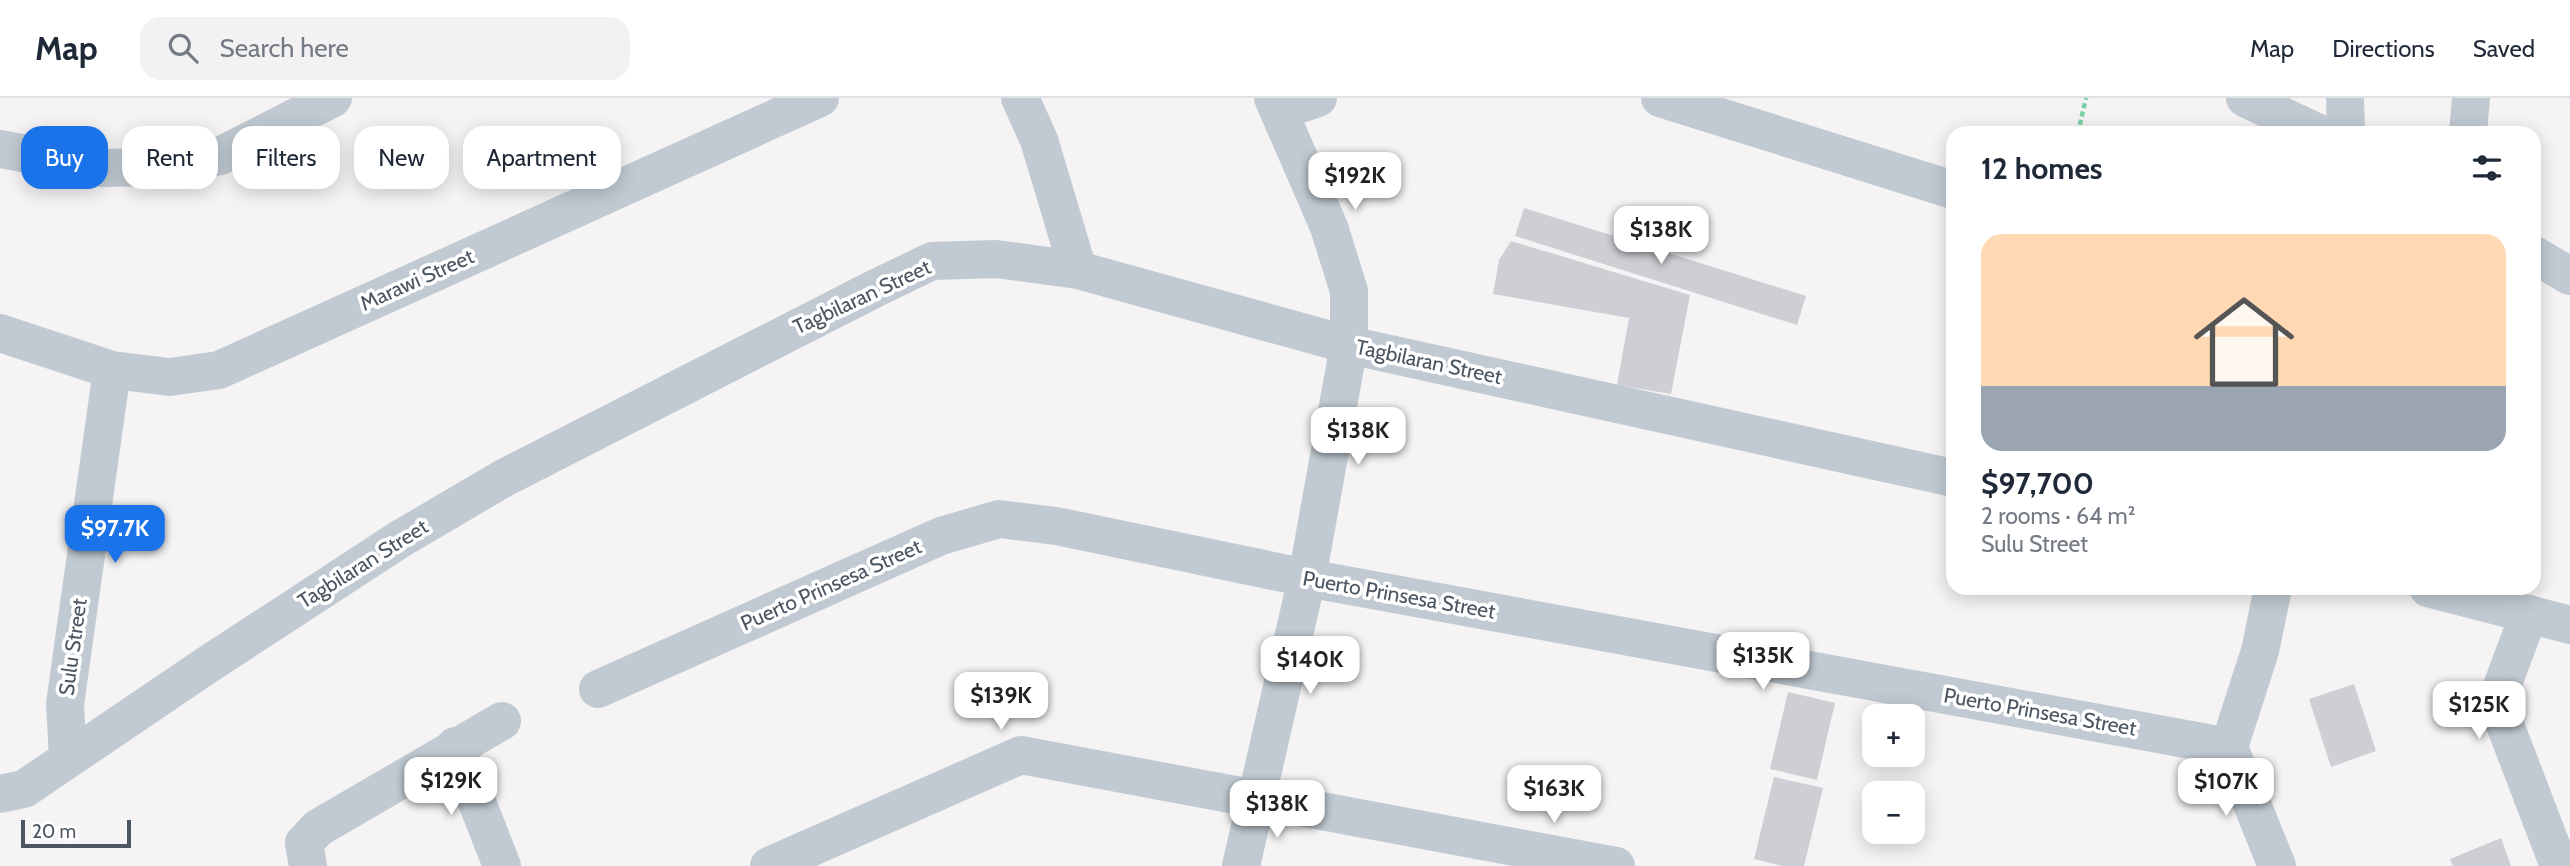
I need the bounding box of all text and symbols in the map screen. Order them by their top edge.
search box [140,17,630,80]
text: Map [35,28,98,68]
icon: search [164,29,202,67]
text: Search here [220,32,349,64]
text: Map [2250,34,2294,63]
text: Directions [2332,34,2435,63]
text: Saved [2473,34,2535,63]
chip: Buy [21,126,108,189]
chip: Rent [122,126,218,189]
chip: Filters [232,126,340,189]
chip: New [354,126,449,189]
chip: Apartment [463,126,621,189]
icon: filters [2468,149,2506,187]
text: 12 homes [1981,150,2103,187]
pin: $192K [1306,152,1404,212]
text: $192K [1324,161,1386,189]
pin: $138K [1612,206,1710,266]
text: $138K [1630,215,1692,243]
street label: Marawi Street [356,243,477,316]
street label: Tagbilaran Street [789,254,934,339]
icon: home [2181,279,2307,405]
street label: Tagbilaran Street [1354,334,1504,389]
pin: $138K [1309,408,1407,467]
text: $138K [1327,416,1389,444]
text: $97,700 [1981,465,2094,502]
text: 2 rooms · 64 m² [1981,502,2135,530]
pin: $97.7K [58,505,172,565]
text: $97.7K [81,514,149,542]
street label: Tagbilaran Street [293,514,432,614]
text: Sulu Street [1981,530,2088,558]
street label: Puerto Prinsesa Street [737,533,925,636]
street label: Puerto Prinsesa Street [1301,565,1497,624]
street label: Sulu Street [53,597,92,697]
pin: $135K [1714,632,1812,692]
pin: $140K [1261,636,1359,696]
text: $135K [1733,641,1794,669]
text: $140K [1277,645,1343,673]
pin: $139K [952,672,1050,732]
text: $139K [970,681,1032,709]
street label: Puerto Prinsesa Street [1942,682,2138,741]
pin: $125K [2430,682,2528,741]
text: $125K [2449,690,2509,718]
map controls [1862,704,1925,844]
button: + [1862,704,1925,767]
pin: $129K [402,758,500,817]
pin: $107K [2177,758,2275,818]
text: $129K [420,766,482,794]
pin: $163K [1505,766,1603,825]
text: $107K [2194,767,2258,795]
text: $163K [1523,774,1585,802]
pin: $138K [1228,780,1326,840]
button: − [1862,781,1925,844]
text: $138K [1246,789,1308,817]
scale bar [21,817,131,849]
text: 20 m [32,820,76,843]

